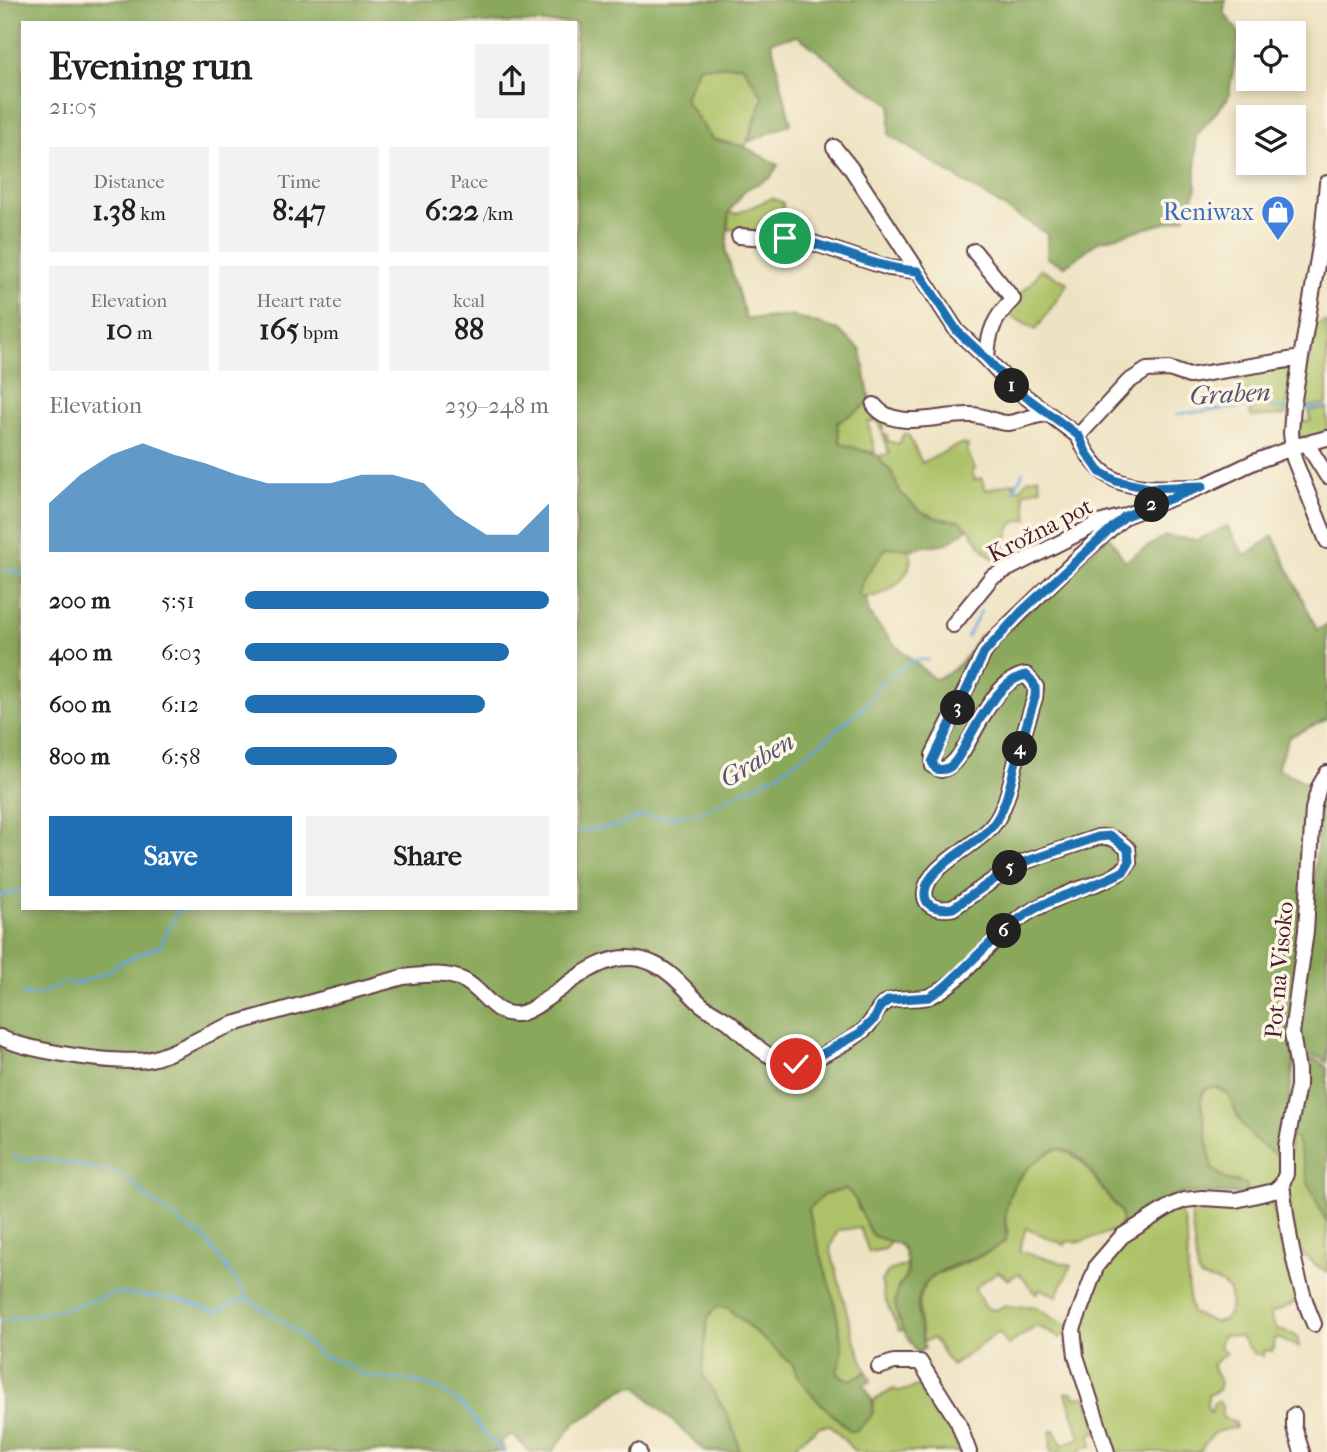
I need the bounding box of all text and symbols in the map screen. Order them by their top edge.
map controls [1236,21,1306,175]
button: locate [1236,21,1306,91]
text: Evening run [49,44,252,89]
button: share [475,44,549,118]
text: 21:05 [49,93,97,120]
button: layers [1236,105,1306,175]
text: Distance [93,171,165,193]
text: Time [277,171,321,193]
text: Pace [450,171,488,193]
text: 1.38 [92,193,136,228]
text: 8:47 [272,193,326,228]
text: 6:22 [425,193,479,228]
shop icon: Reniwax [1259,193,1297,242]
place label: Reniwax [1163,198,1254,226]
text: km [136,203,166,225]
text: /km [479,203,513,225]
pin [755,208,815,268]
icon: arrive [766,219,804,257]
text: Elevation [91,290,167,312]
text: Heart rate [256,290,342,312]
text: kcal [453,290,485,312]
text: 10 [106,312,133,347]
text: 165 [259,312,299,347]
text: 88 [454,312,484,347]
text: m [133,322,152,344]
text: bpm [299,322,339,344]
pin: 1 [995,368,1030,404]
text: 1 [1008,374,1015,396]
water label: Graben [1189,376,1271,412]
text: Elevation [49,392,142,419]
text: 239–248 m [445,392,549,419]
pin: 2 [1134,488,1170,522]
street label: Krožna pot [983,491,1098,568]
text: 2 [1147,493,1156,515]
text: 200 m [49,587,110,614]
text: 5:51 [161,587,195,614]
text: 400 m [49,639,112,666]
text: 6:03 [161,639,201,666]
pin: 3 [940,690,976,726]
text: 600 m [49,691,111,718]
text: 6:12 [161,691,199,718]
text: 3 [954,696,961,718]
water label: Graben [714,726,800,794]
pin: 4 [1002,732,1038,766]
text: 4 [1014,737,1025,759]
text: 800 m [49,743,110,770]
text: 6:58 [161,743,201,770]
button: Save [49,816,292,896]
button: Share [306,816,549,896]
pin: 5 [992,850,1028,886]
text: 5 [1005,856,1014,878]
street label: Pot na Visoko [1259,900,1299,1040]
pin: 6 [986,914,1021,948]
text: 6 [998,919,1009,941]
pin [766,1034,826,1094]
icon: check [777,1045,815,1083]

